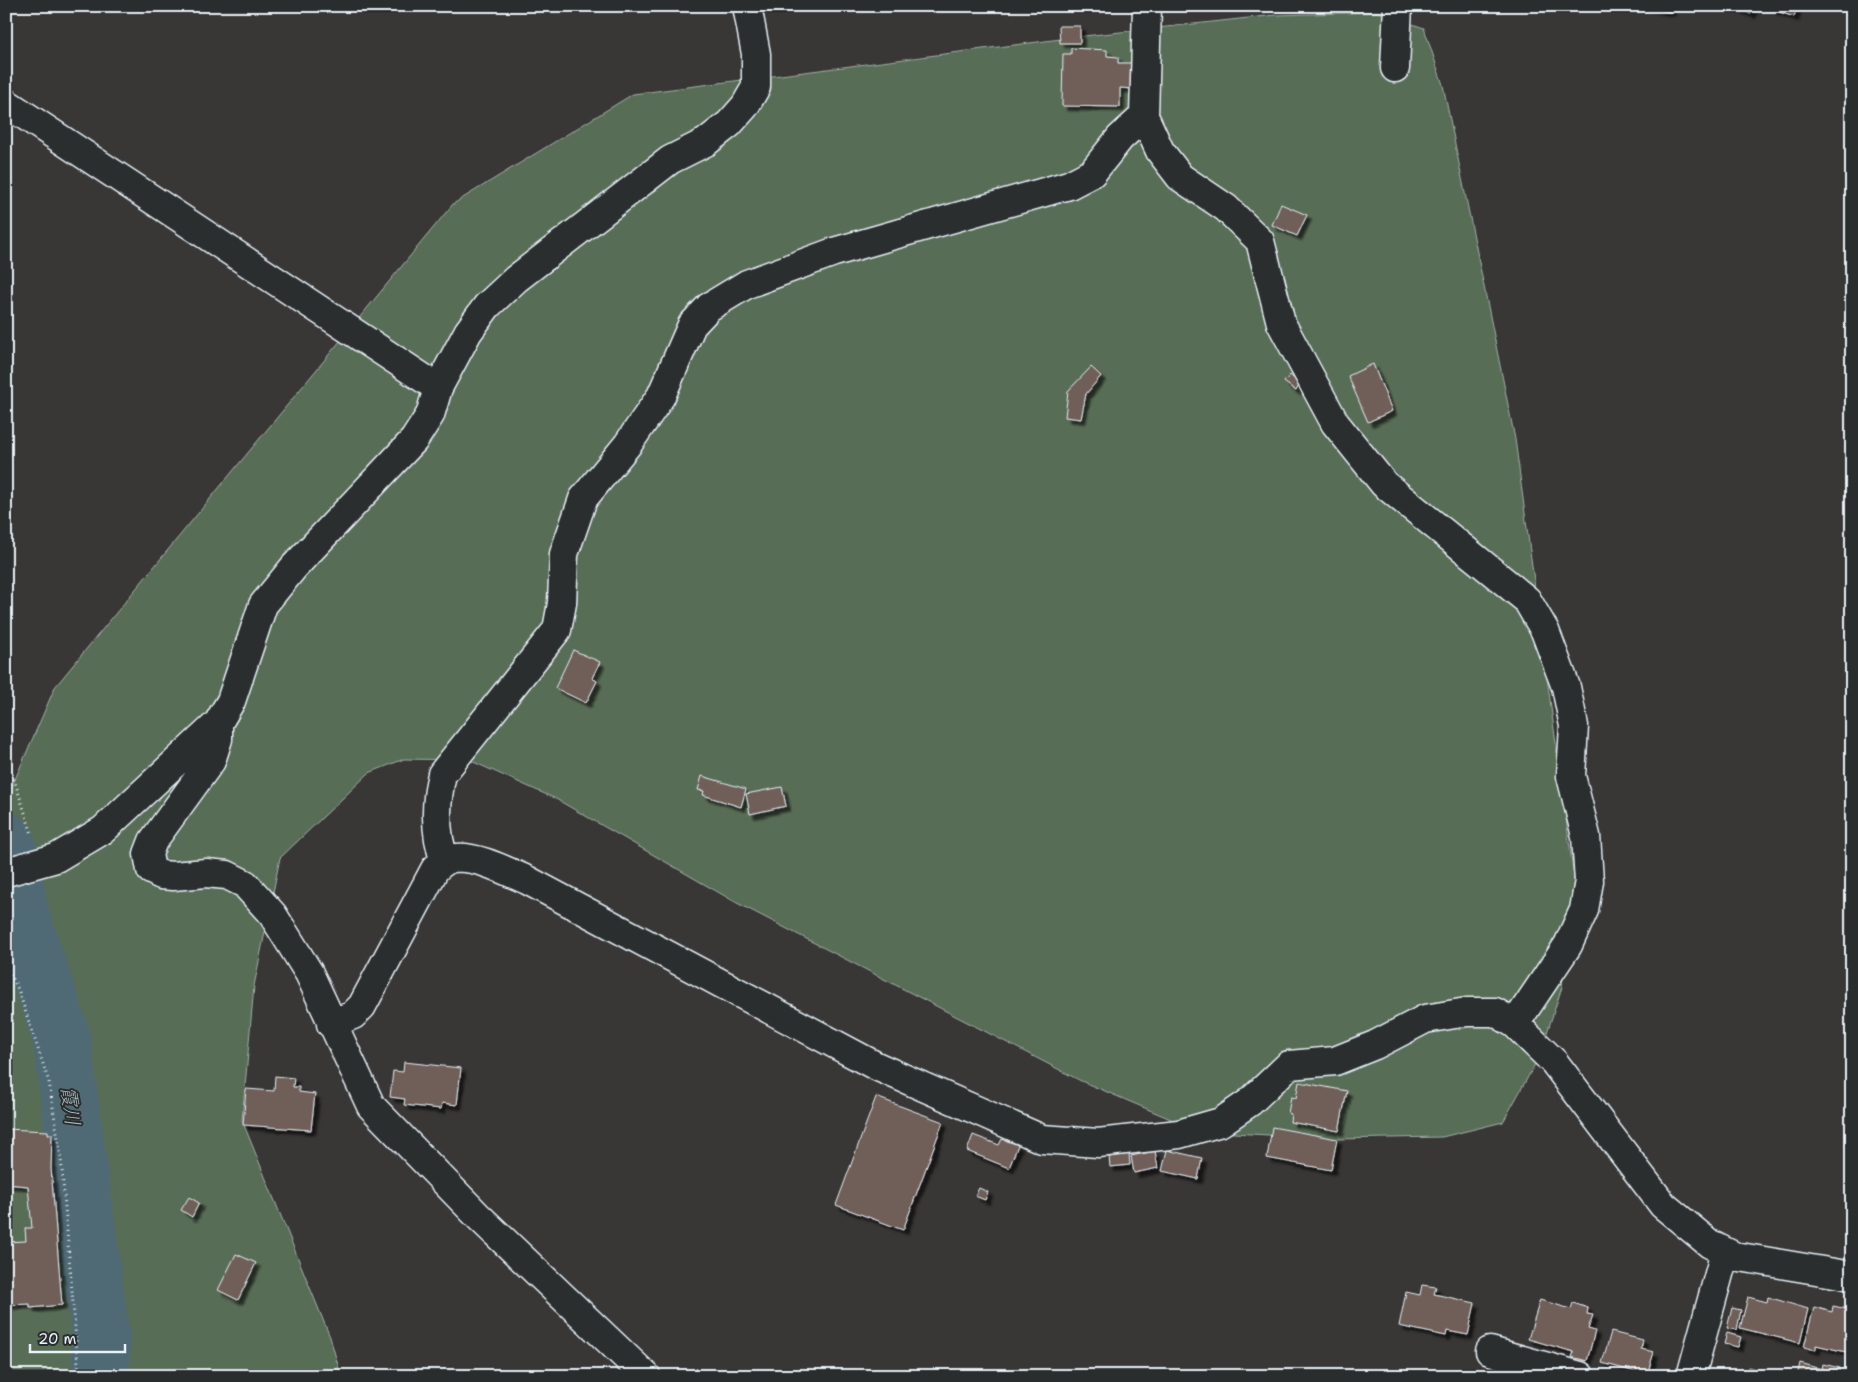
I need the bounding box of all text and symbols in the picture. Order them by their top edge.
water label: 霞川 [56,1085,86,1127]
scale bar [30,1322,125,1354]
text: 20 m [38,1329,77,1349]

